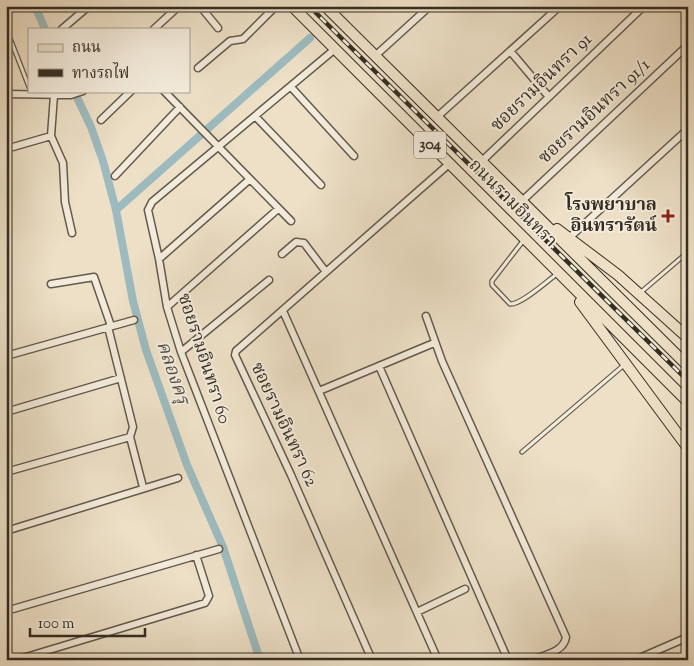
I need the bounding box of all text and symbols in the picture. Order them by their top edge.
legend [28,28,190,92]
street label: ซอยรามอินทรา 91 [485,28,599,138]
text: ถนน [72,38,101,59]
street label: ซอยรามอินทรา 91/1 [533,53,657,171]
text: ทางรถไฟ [72,62,129,85]
road number: 304 [414,132,446,158]
street label: ถนนรามอินทรา [462,154,562,254]
place label: โรงพยาบาล อินทรารัตน์ [564,192,657,240]
marker: โรงพยาบาล อินทรารัตน์ [661,209,675,223]
street label: ซอยรามอินทรา 60 [170,290,236,428]
water label: คลองครุ [149,338,196,411]
street label: ซอยรามอินทรา 62 [243,359,323,492]
scale bar [30,606,145,638]
text: 100 m [38,614,75,635]

